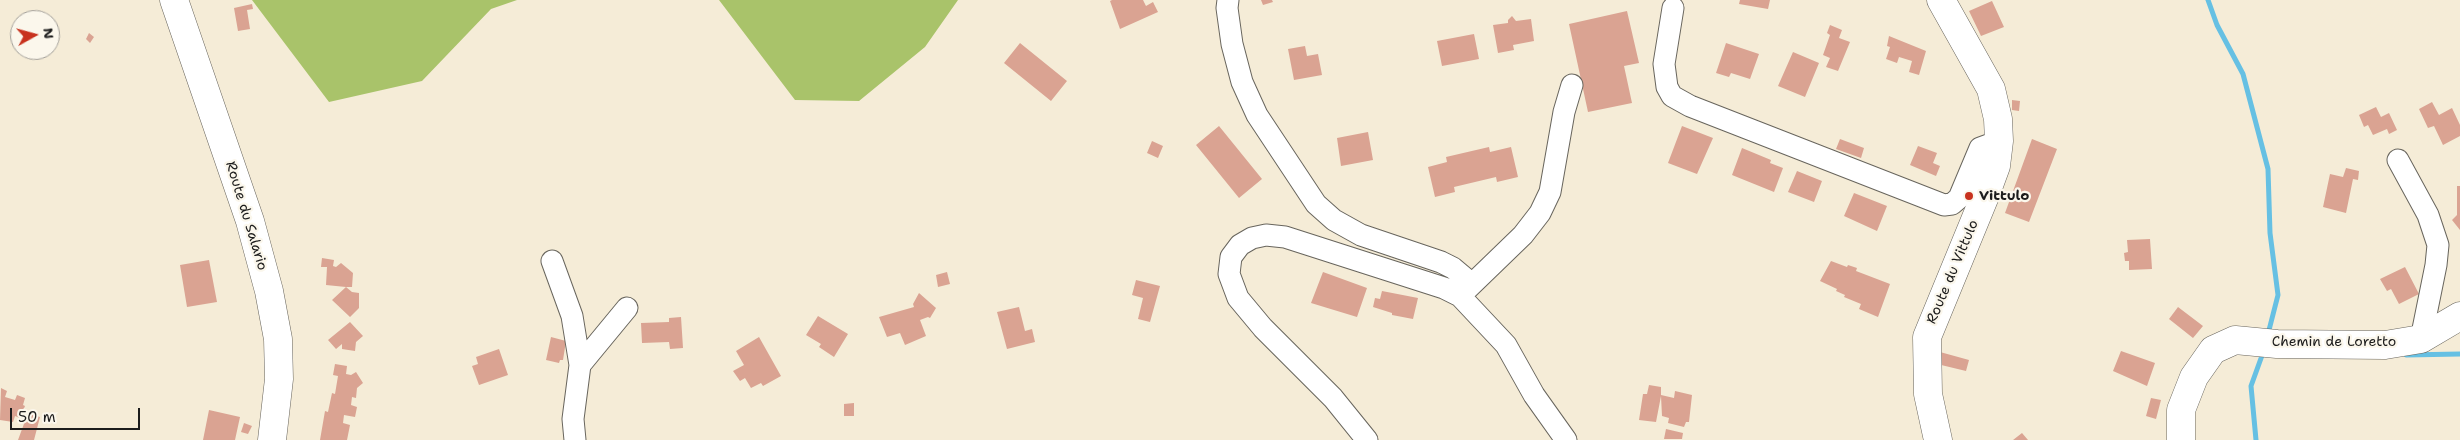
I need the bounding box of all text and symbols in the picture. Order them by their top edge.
north arrow [10,10,60,60]
text: N [39,27,59,40]
street label: Route du Salario [221,160,271,272]
place label: Vittulo [1979,188,2029,204]
marker: Vittulo [1963,190,1975,202]
street label: Route du Vittulo [1924,217,1982,327]
street label: Chemin de Loretto [2272,334,2396,350]
scale bar [12,398,142,430]
text: 50 m [18,407,56,427]

